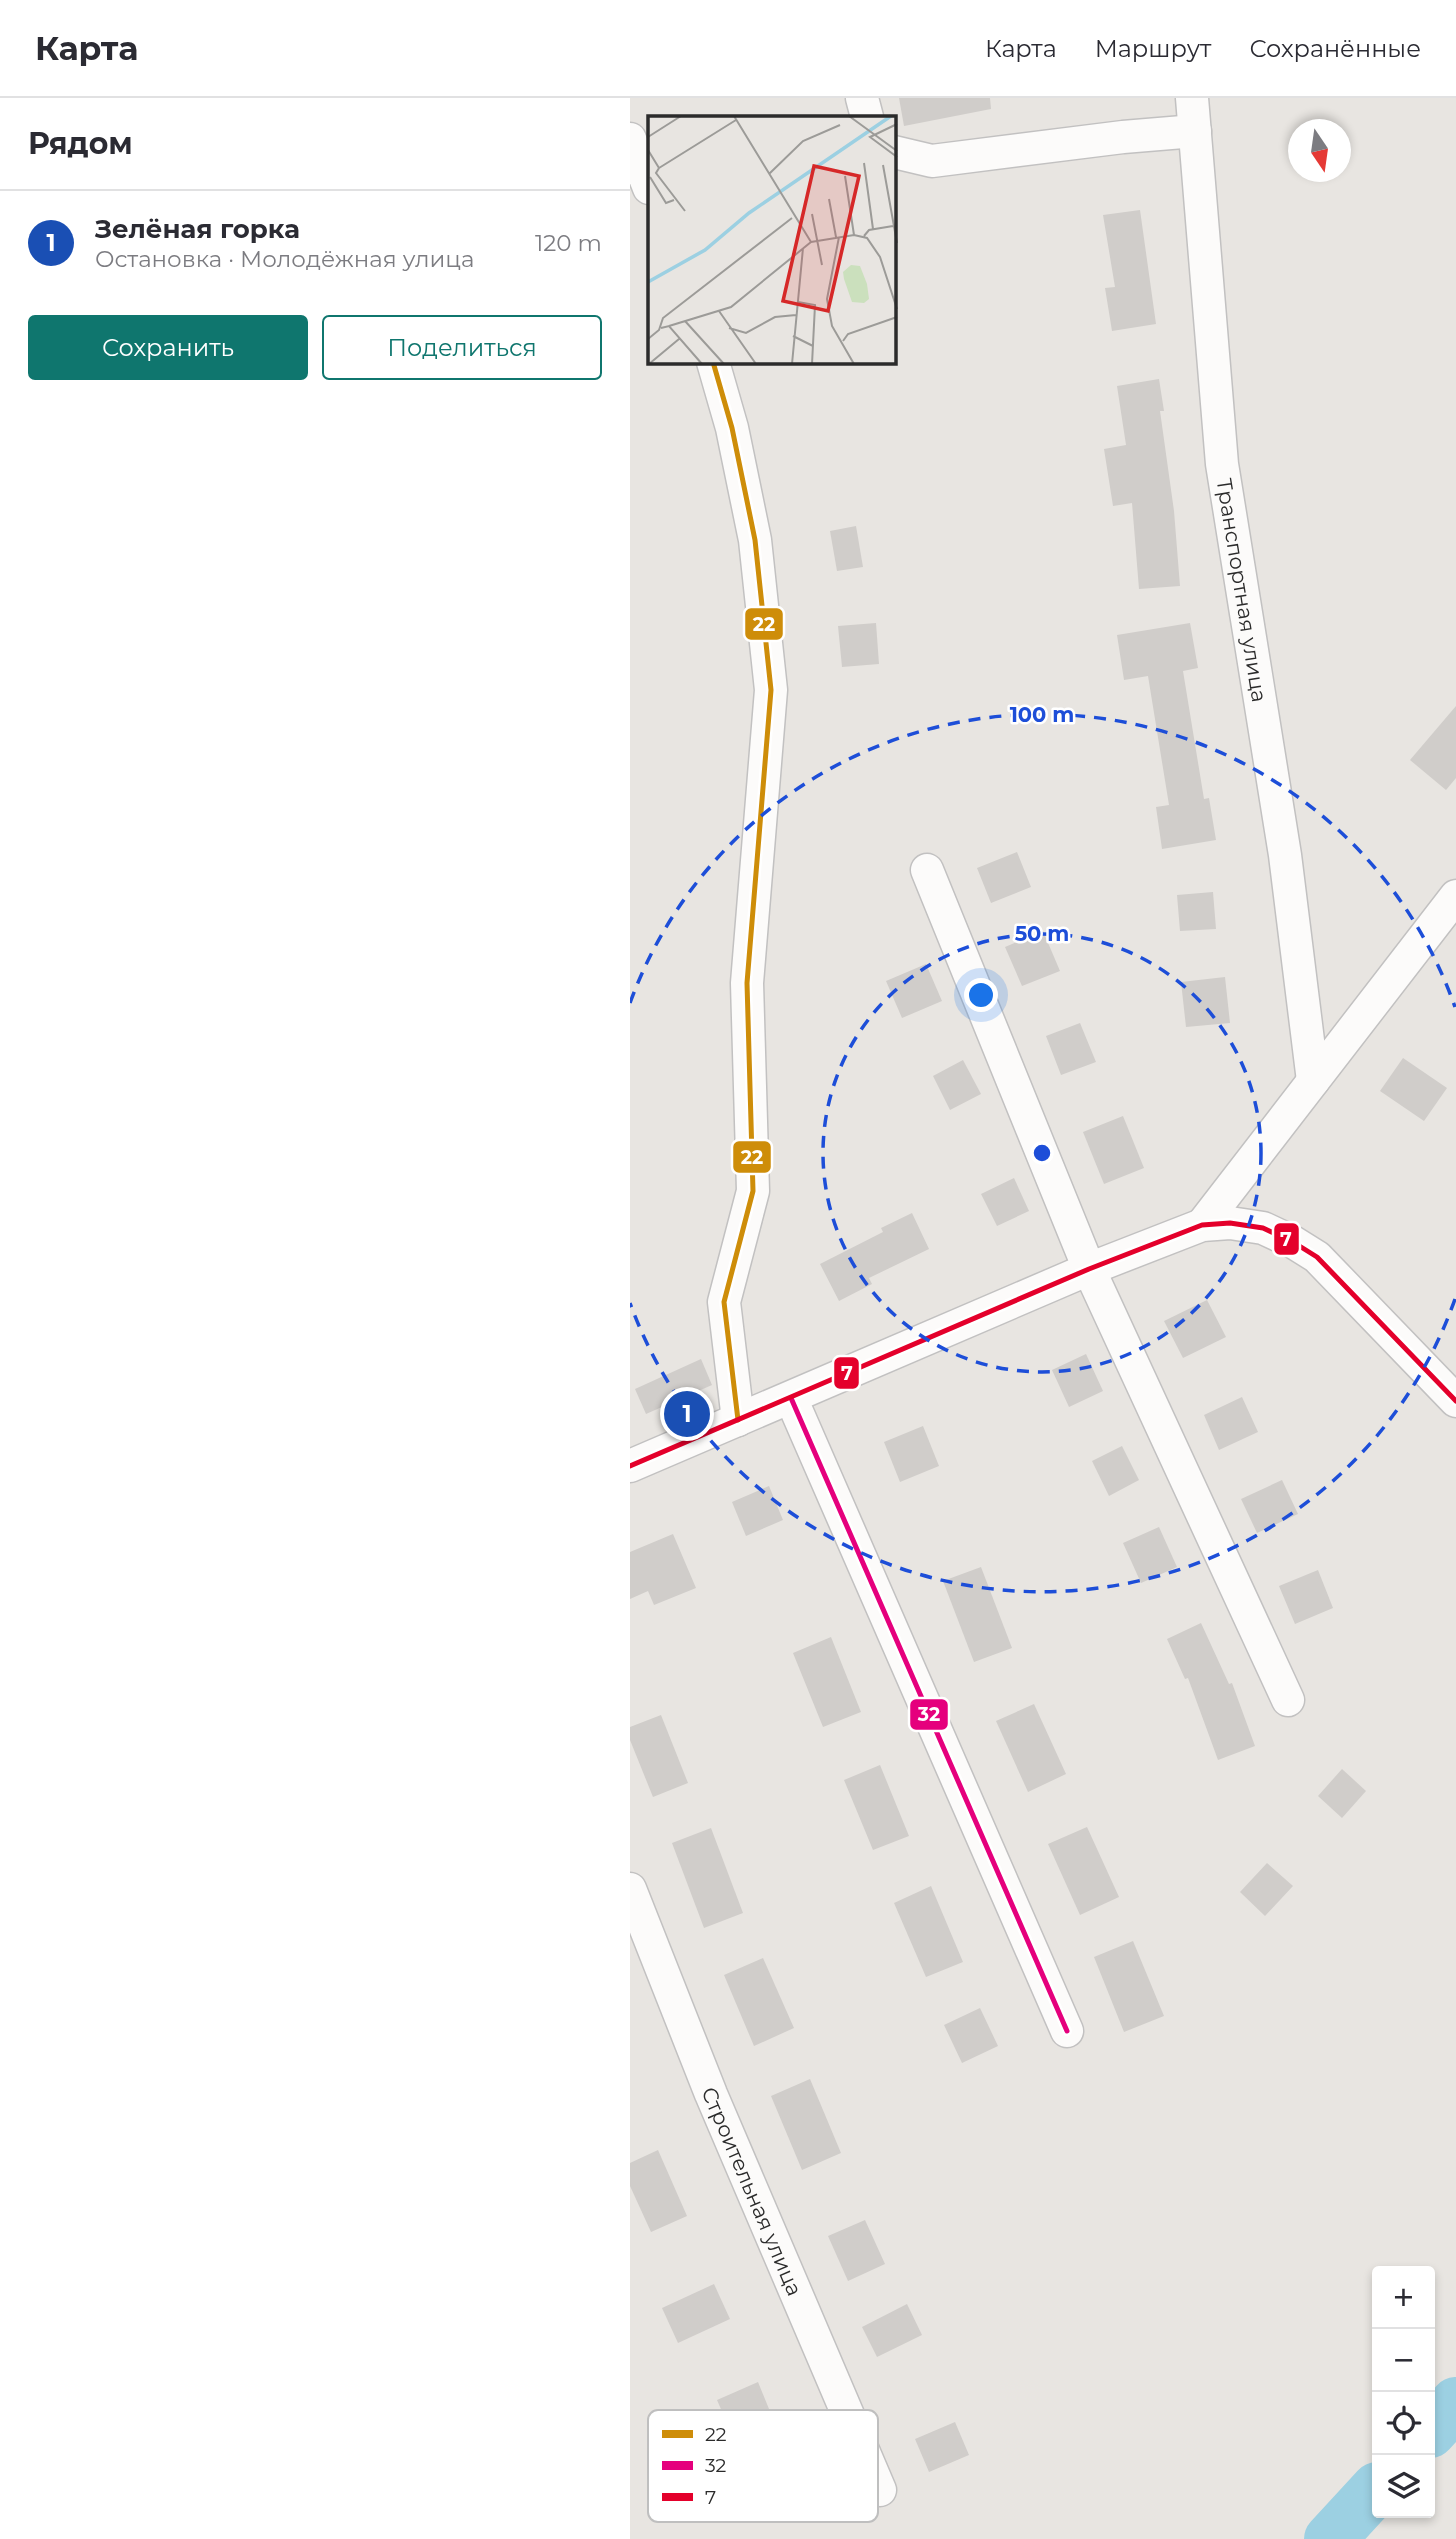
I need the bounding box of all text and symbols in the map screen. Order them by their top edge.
text: Карта [35,28,138,68]
text: Карта [985,34,1057,63]
text: Маршрут [1095,34,1211,63]
text: Сохранённые [1249,34,1421,63]
inset map [648,116,896,364]
north arrow [1288,119,1351,182]
text: Рядом [28,125,133,162]
text: Зелёная горка [95,213,300,245]
text: 1 [46,229,56,257]
text: 120 m [535,229,602,257]
text: Остановка · Молодёжная улица [95,245,474,273]
button: Сохранить [28,315,308,380]
button: Поделиться [322,315,602,380]
street label: Транспортная улица [1212,476,1273,704]
line badge: 22 [744,607,784,641]
text: 22 [753,613,775,636]
text: 100 m [1010,702,1074,727]
text: 50 m [1015,921,1069,946]
your location [964,978,998,1012]
line badge: 22 [732,1140,772,1174]
centre of rings [1030,1141,1054,1165]
text: 22 [741,1146,763,1169]
line badge: 7 [1273,1222,1300,1256]
text: 7 [1280,1228,1292,1251]
line badge: 7 [833,1356,860,1390]
text: 7 [841,1362,853,1385]
pin: 1 [664,1388,710,1440]
line badge: 32 [909,1698,949,1731]
text: 32 [917,1703,940,1726]
street label: Строительная улица [697,2083,808,2299]
map controls [1372,2266,1435,2518]
button: + [1372,2266,1435,2329]
button: − [1372,2329,1435,2392]
button: locate [1372,2392,1435,2455]
legend [648,2410,878,2522]
text: 22 [705,2423,727,2446]
text: 32 [705,2454,727,2477]
button: layers [1372,2455,1435,2518]
text: 7 [705,2486,716,2509]

